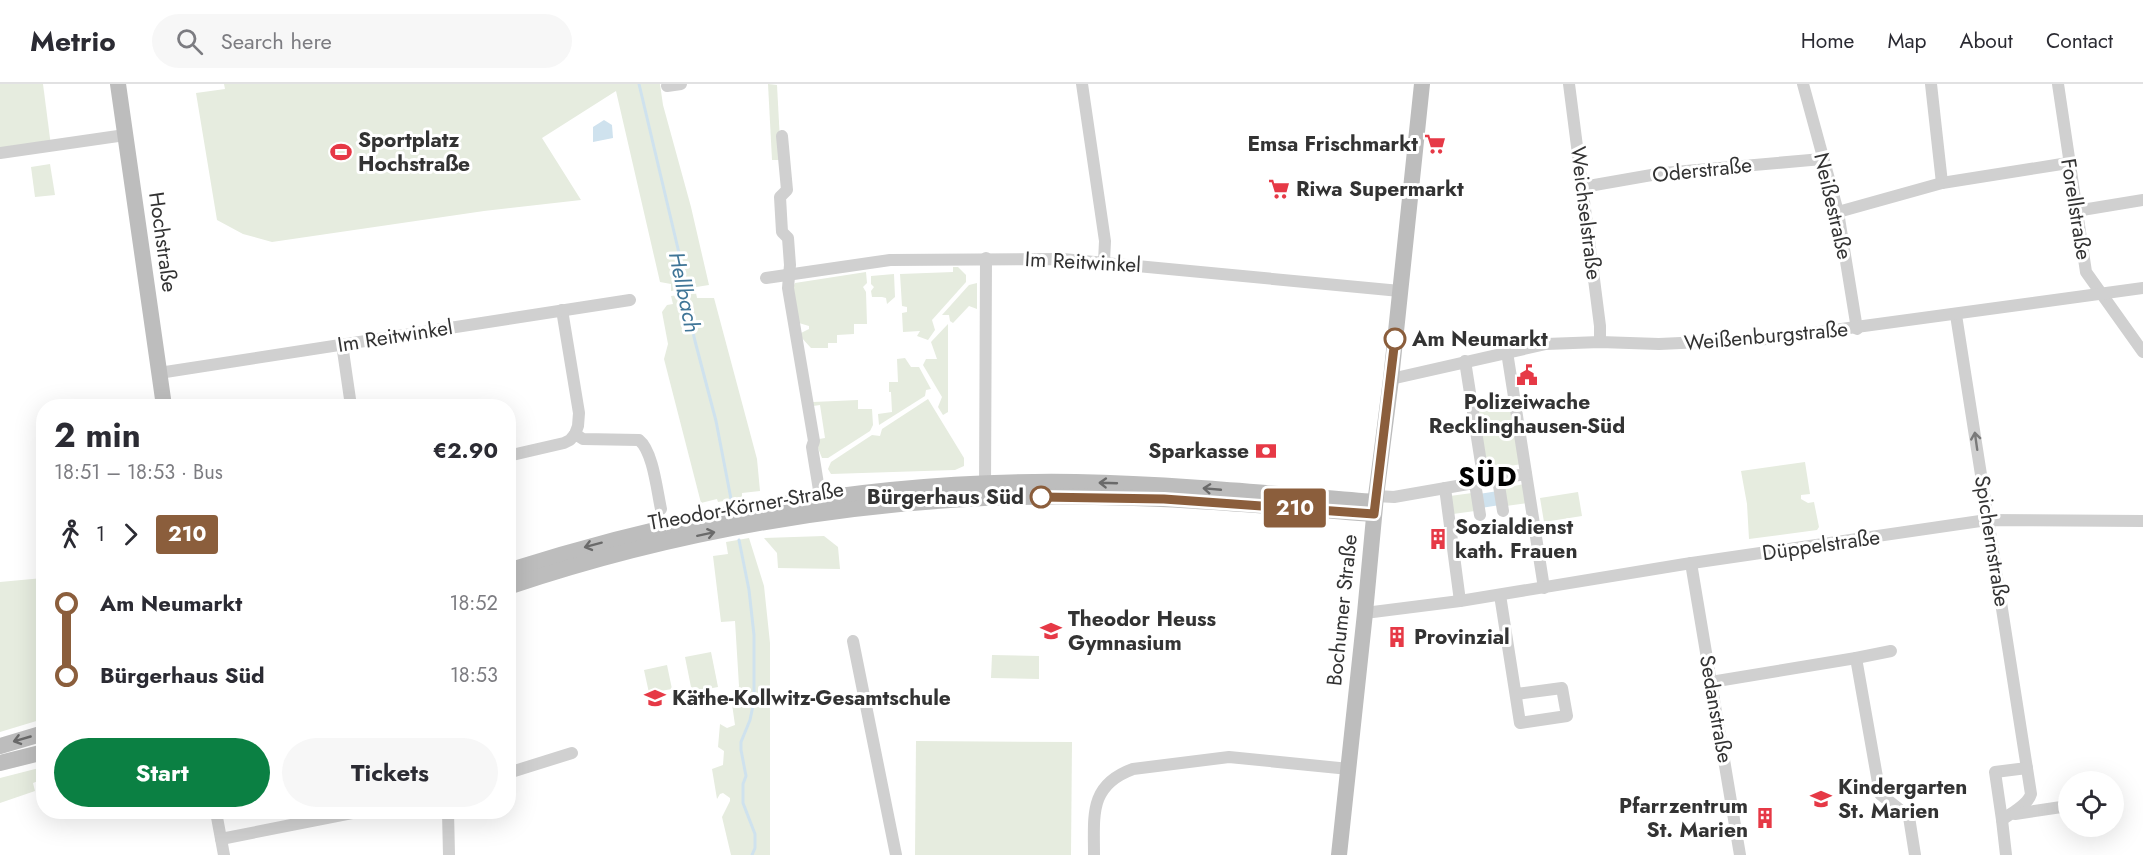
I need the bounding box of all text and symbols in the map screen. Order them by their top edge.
search box [152,14,572,68]
text: Metrio [30,21,116,62]
icon: search [173,25,206,58]
text: Search here [221,25,332,57]
text: Home [1801,26,1854,56]
text: Map [1887,26,1927,56]
text: About [1960,26,2013,56]
text: Contact [2046,26,2113,56]
place label: Sportplatz Hochstraße [358,125,470,179]
place label: Emsa Frischmarkt [1247,129,1418,159]
supermarket icon: Emsa Frischmarkt [1423,132,1447,156]
sports icon: Sportplatz Hochstraße [329,140,353,164]
street label: Weichselstraße [1563,145,1609,282]
street label: Oderstraße [1651,150,1754,190]
street label: Neißestraße [1806,150,1860,263]
street label: Forellstraße [2053,156,2099,262]
place label: Riwa Supermarkt [1296,174,1464,204]
supermarket icon: Riwa Supermarkt [1267,177,1291,201]
street label: Hochstraße [141,190,185,294]
street label: Im Reitwinkel [1024,244,1142,280]
water label: Hellbach [661,249,709,335]
street label: Im Reitwinkel [335,312,455,360]
street label: Weißenburgstraße [1683,314,1849,358]
place label: Am Neumarkt [1411,324,1548,354]
marker: Am Neumarkt [1384,328,1406,350]
public building icon: Polizeiwache Recklinghausen-Süd [1515,363,1539,387]
place label: Polizeiwache Recklinghausen-Süd [1429,387,1625,441]
text: 2 min [54,412,141,459]
one-way arrow [1971,432,1982,452]
text: €2.90 [433,434,498,466]
place label: Sparkasse [1148,436,1249,466]
bank icon: Sparkasse [1254,439,1278,463]
district label: SÜD [1458,457,1518,496]
text: 18:51 – 18:53 · Bus [54,458,223,487]
street label: Spichernstraße [1967,473,2017,609]
street label: Theodor-Körner-Straße [646,474,846,538]
one-way arrow [1098,477,1118,489]
place label: Bürgerhaus Süd [867,482,1024,512]
one-way arrow [1203,483,1223,494]
marker: Bürgerhaus Süd [1030,486,1052,508]
line badge: 210 [1260,488,1330,528]
text: 210 [1276,493,1314,523]
place label: Sozialdienst kath. Frauen [1455,512,1577,566]
icon: walk [54,518,87,551]
icon: forward [114,518,147,551]
text: 210 [168,519,206,549]
text: 1 [96,520,105,549]
street label: Düppelstraße [1760,522,1882,568]
building icon: Sozialdienst kath. Frauen [1426,527,1450,551]
one-way arrow [696,528,715,539]
street label: Bochumer Straße [1319,532,1365,687]
one-way arrow [584,540,603,552]
text: Am Neumarkt [100,587,242,619]
text: 18:52 [449,589,498,618]
place label: Theodor Heuss Gymnasium [1068,604,1217,658]
school or university icon: Theodor Heuss Gymnasium [1039,619,1063,643]
place label: Provinzial [1414,622,1510,652]
building icon: Provinzial [1385,625,1409,649]
street label: Sedanstraße [1692,653,1740,765]
text: Bürgerhaus Süd [100,659,265,691]
text: 18:53 [450,661,498,690]
place label: Käthe-Kollwitz-Gesamtschule [672,683,951,713]
school or university icon: Käthe-Kollwitz-Gesamtschule [643,686,667,710]
one-way arrow [13,734,32,745]
button: Start [54,738,270,807]
button: Tickets [282,738,498,807]
map controls [2058,771,2124,837]
button: locate [2058,771,2124,837]
place label: Kindergarten St. Marien [1838,772,1967,826]
school or university icon: Kindergarten St. Marien [1809,787,1833,811]
place label: Pfarrzentrum St. Marien [1619,791,1748,845]
building icon: Pfarrzentrum St. Marien [1753,806,1777,830]

